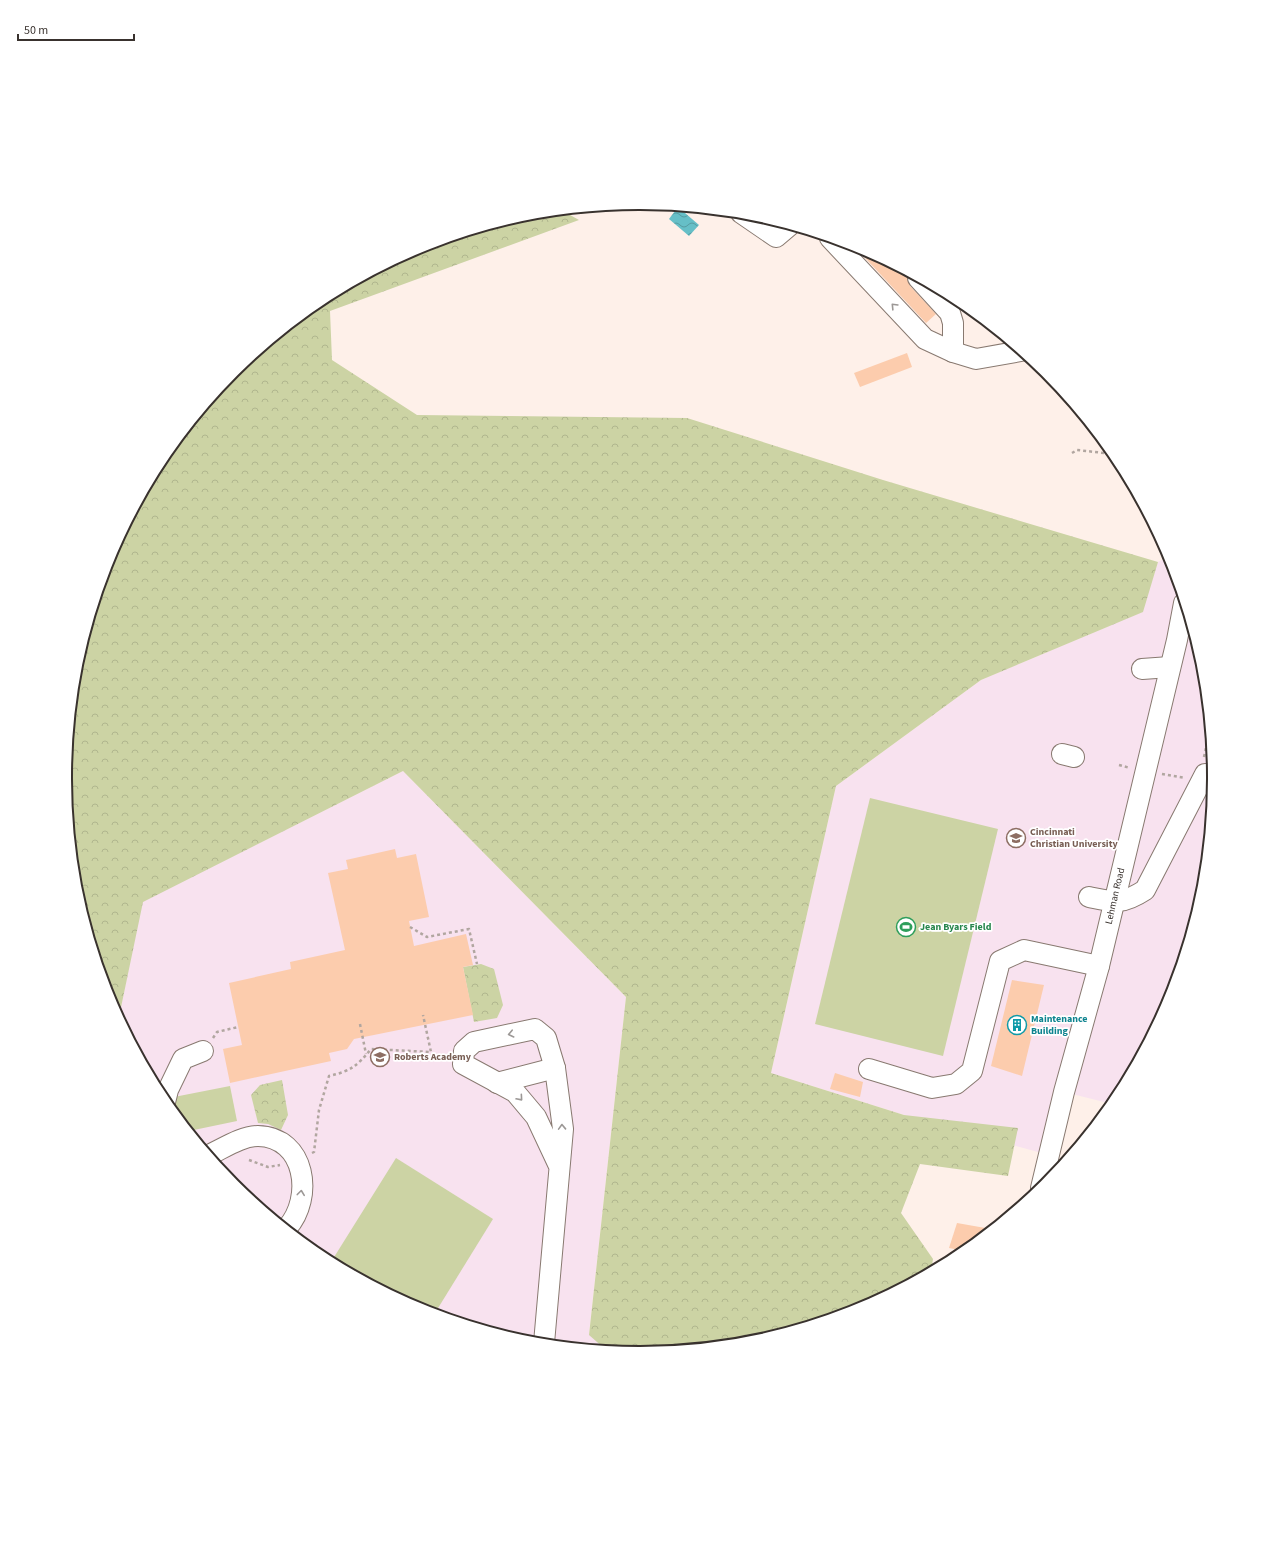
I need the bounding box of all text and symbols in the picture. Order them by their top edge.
scale bar [18,16,134,42]
text: 50 m [24,22,48,39]
one-way arrow [891,303,899,311]
place label: Cincinnati Christian University [1030,825,1118,851]
school or university icon: Cincinnati Christian University [1005,827,1027,849]
street label: Lehman Road [1102,866,1128,926]
sports icon: Jean Byars Field [895,916,917,938]
place label: Jean Byars Field [920,920,992,934]
place label: Maintenance Building [1031,1012,1088,1038]
building icon: Maintenance Building [1006,1014,1028,1036]
one-way arrow [507,1030,514,1038]
school or university icon: Roberts Academy [369,1046,391,1068]
place label: Roberts Academy [394,1050,472,1064]
one-way arrow [515,1093,522,1100]
one-way arrow [558,1124,567,1130]
one-way arrow [297,1190,306,1196]

